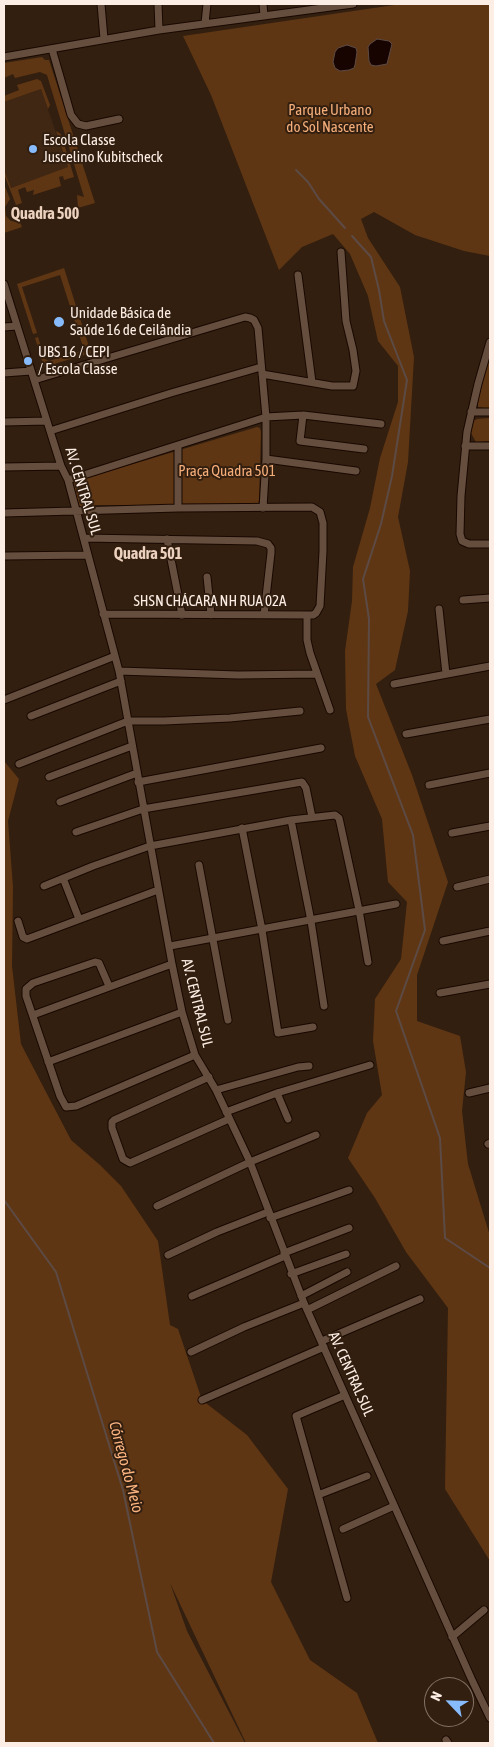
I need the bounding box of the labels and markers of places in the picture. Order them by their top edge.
place label: Escola Classe Juscelino Kubitscheck [43,131,163,166]
marker: Escola Classe Juscelino Kubitscheck [27,143,39,155]
place label: Unidade Básica de Saúde 16 de Ceilândia [70,304,191,339]
marker: Unidade Básica de Saúde 16 de Ceilândia [52,315,66,329]
place label: UBS 16 / CEPI / Escola Classe [38,343,118,378]
marker: UBS 16 / CEPI / Escola Classe [22,355,34,367]

